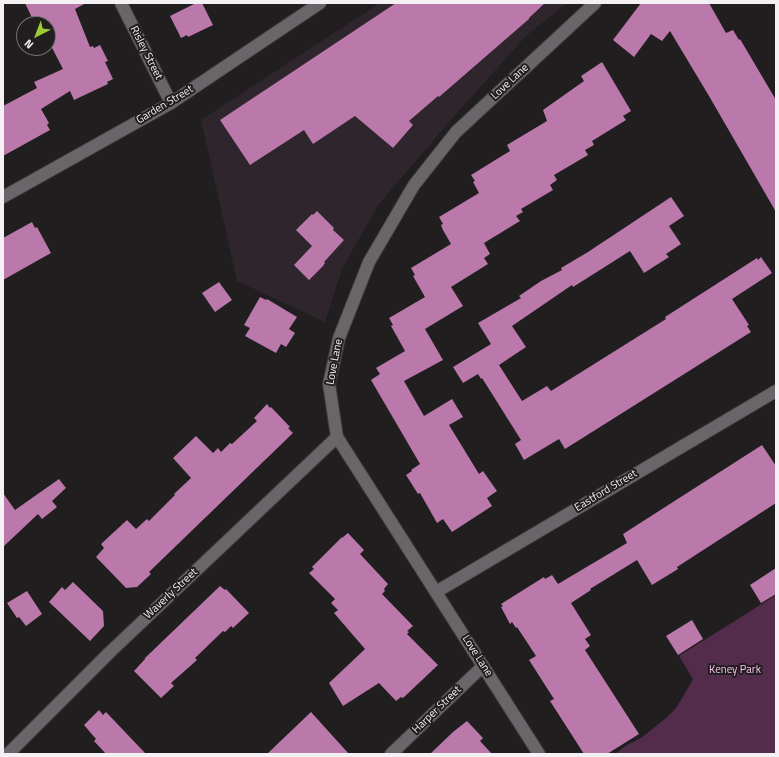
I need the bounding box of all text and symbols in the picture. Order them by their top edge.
north arrow [16,16,56,56]
street label: Risley Street [127,24,165,82]
text: N [20,36,37,53]
street label: Love Lane [489,61,531,103]
street label: Garden Street [134,83,196,127]
street label: Love Lane [324,338,346,386]
street label: Eastford Street [573,467,639,515]
street label: Waverly Street [142,566,200,622]
street label: Love Lane [459,633,495,679]
park label: Keney Park [709,663,761,677]
street label: Harper Street [410,683,464,737]

